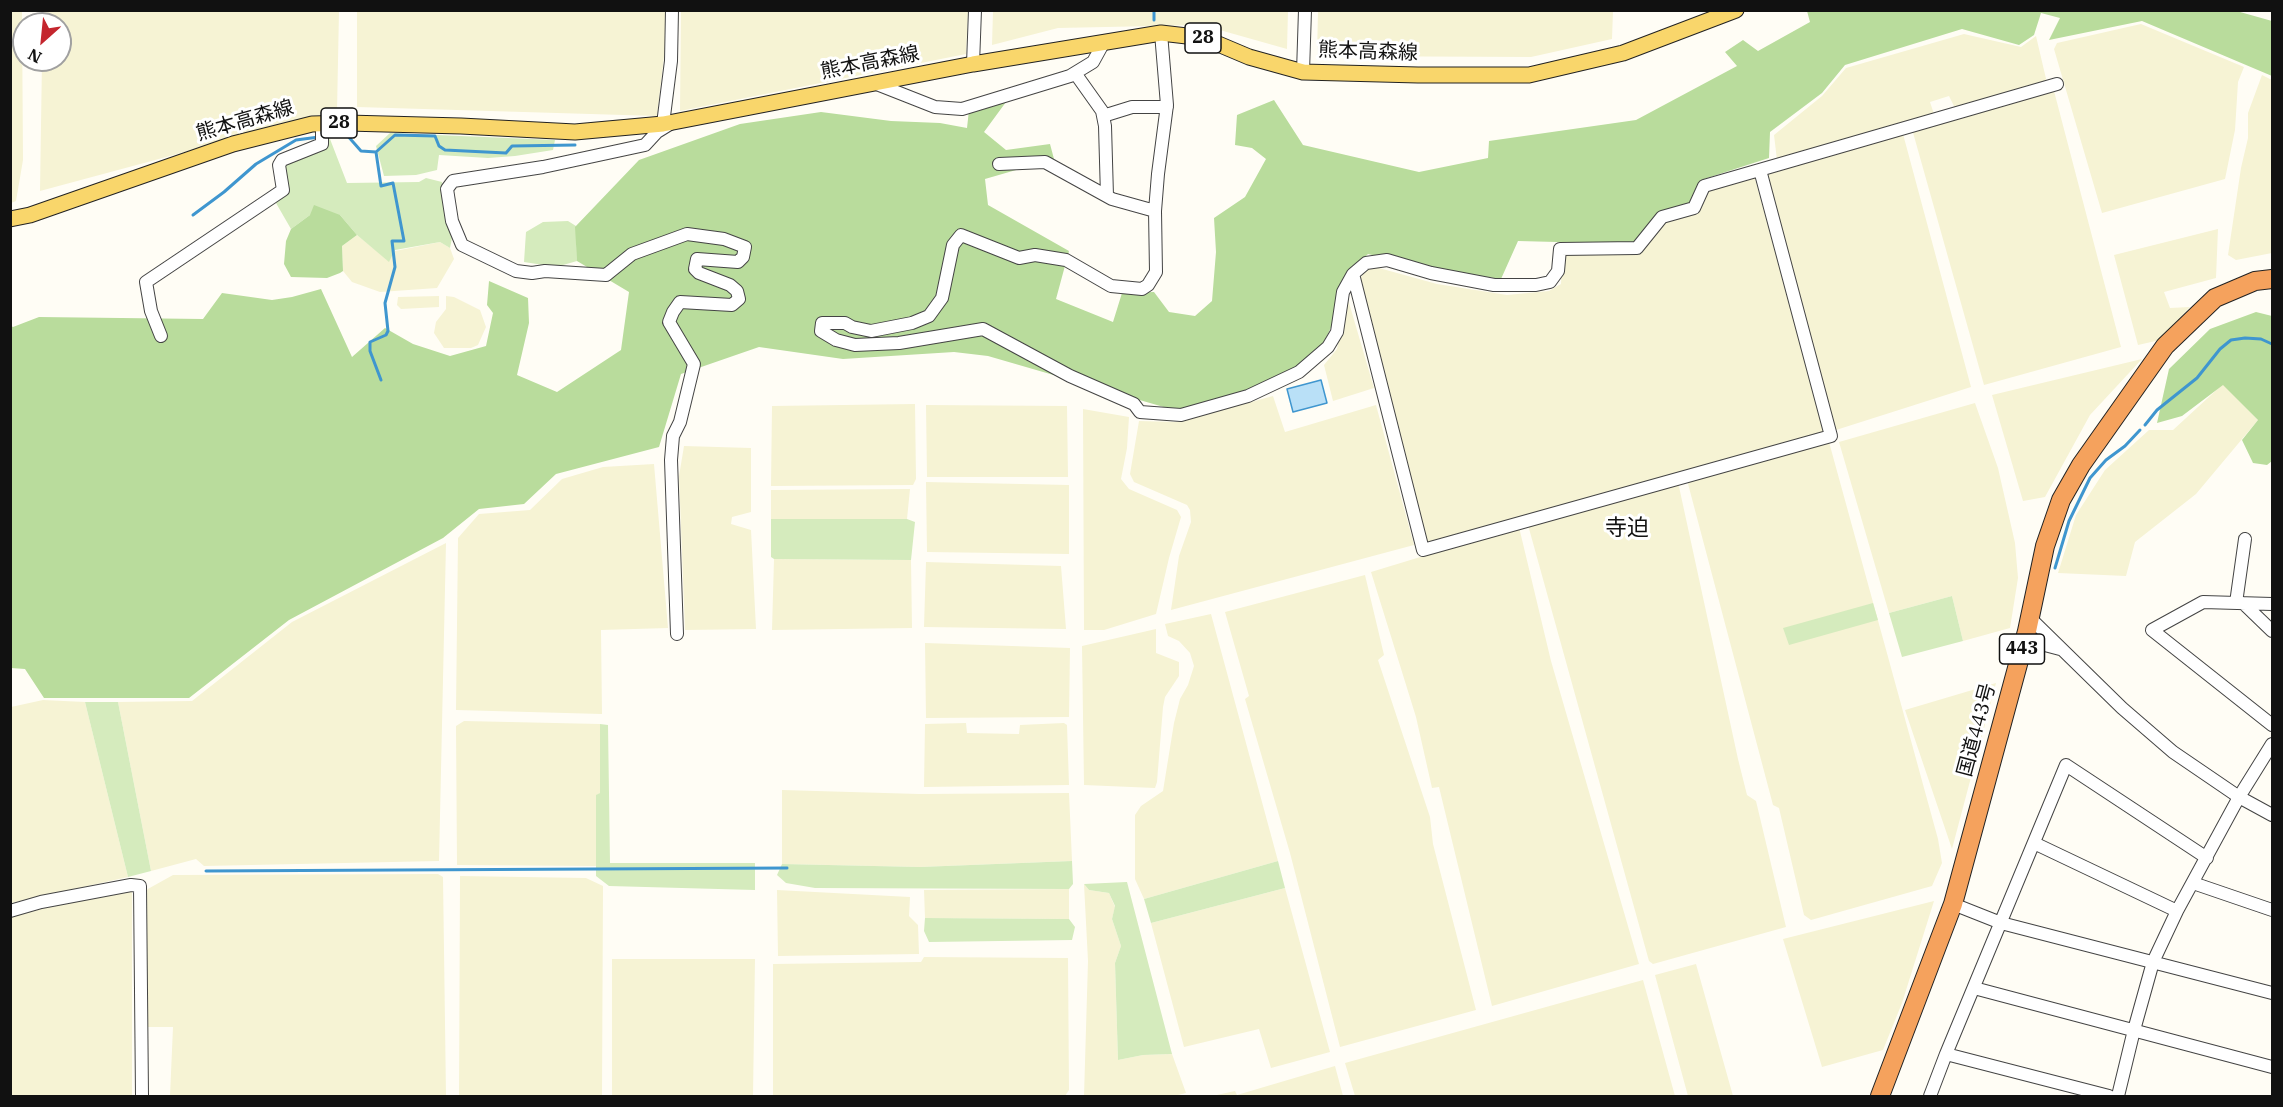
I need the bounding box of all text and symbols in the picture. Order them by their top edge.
north arrow [12,12,72,72]
road number: 28 [1185,23,1221,53]
street label: 熊本高森線 [1318,38,1418,66]
street label: 熊本高森線 [819,42,921,84]
text: N [25,44,45,68]
street label: 熊本高森線 [194,96,296,146]
road number: 28 [321,108,357,138]
district label: 寺迫 [1605,516,1649,542]
road number: 443 [2000,634,2044,664]
street label: 国道443号 [1953,681,2001,779]

